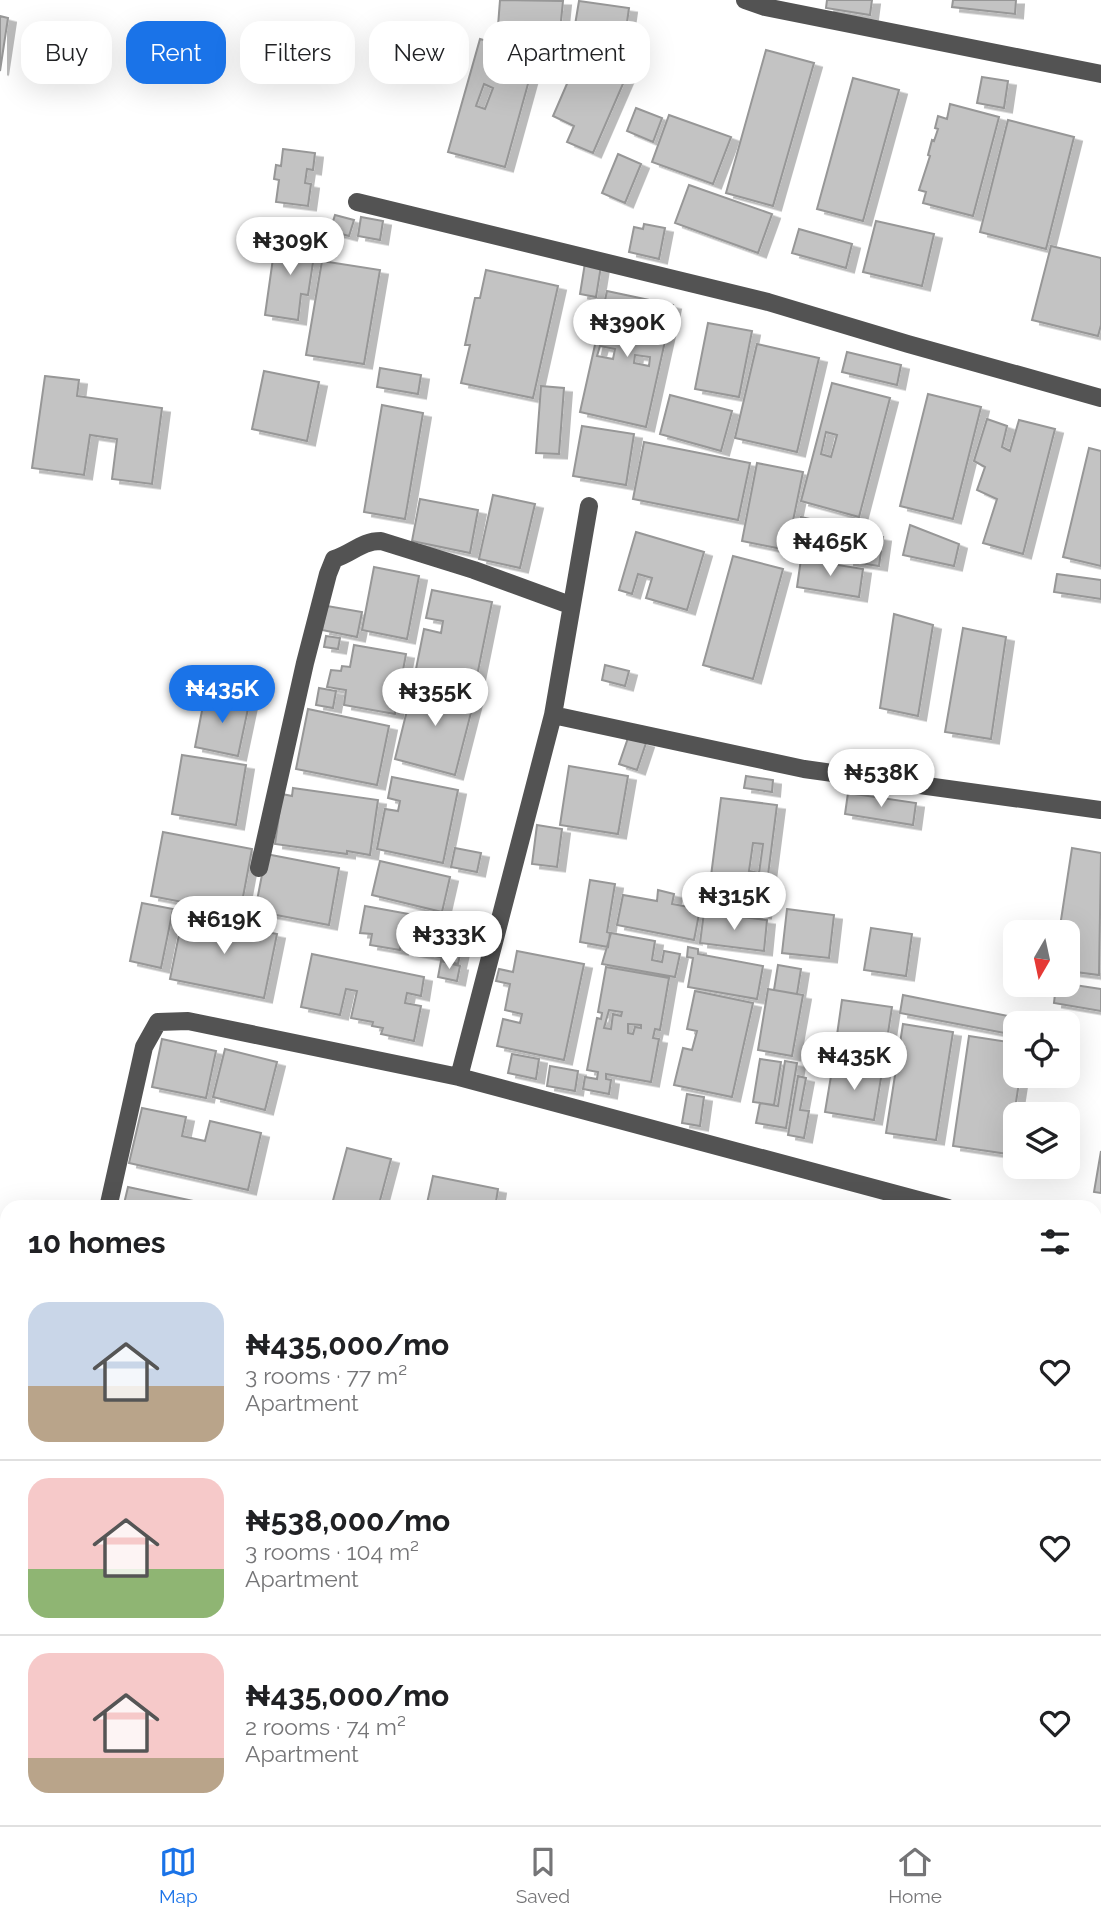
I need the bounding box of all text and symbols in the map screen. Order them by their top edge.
chip: Buy [21,21,112,84]
chip: Rent [126,21,226,84]
chip: Filters [240,21,355,84]
chip: New [369,21,469,84]
chip: Apartment [483,21,650,84]
pin: ₦309K [241,218,339,277]
text: ₦309K [252,226,328,253]
pin: ₦390K [578,300,676,359]
text: ₦390K [589,308,665,335]
pin: ₦465K [781,518,879,578]
text: ₦465K [792,527,868,554]
pin: ₦435K [173,666,271,725]
pin: ₦355K [386,668,484,728]
text: ₦435K [185,674,259,701]
text: ₦355K [398,677,472,704]
pin: ₦538K [832,750,930,809]
text: ₦538K [844,758,918,785]
pin: ₦315K [685,872,783,932]
text: ₦315K [698,881,770,908]
pin: ₦619K [175,897,273,956]
text: ₦619K [187,905,261,932]
pin: ₦333K [400,912,498,971]
text: ₦333K [412,920,486,947]
north arrow [1003,920,1080,998]
map controls [1003,920,1080,1179]
button: locate [1003,1011,1080,1088]
pin: ₦435K [805,1032,903,1092]
text: ₦435K [817,1041,891,1068]
button: layers [1003,1102,1080,1179]
icon: filters [1036,1223,1074,1261]
text: 10 homes [28,1225,165,1260]
text: ₦435,000/mo [245,1327,449,1362]
icon: home [84,1330,168,1414]
icon: heart [1036,1353,1074,1391]
text: 3 rooms · 77 m² [245,1362,407,1389]
text: Apartment [245,1389,359,1416]
text: ₦538,000/mo [245,1503,450,1538]
icon: home [84,1506,168,1590]
icon: heart [1036,1529,1074,1567]
text: 3 rooms · 104 m² [245,1538,419,1565]
text: Apartment [245,1565,359,1592]
text: ₦435,000/mo [245,1678,449,1713]
icon: home [84,1681,168,1765]
icon: heart [1036,1704,1074,1742]
text: 2 rooms · 74 m² [245,1713,406,1740]
text: Apartment [245,1740,359,1767]
tab: Map [159,1843,198,1907]
tab: Saved [516,1843,570,1907]
tab: Home [888,1843,942,1907]

